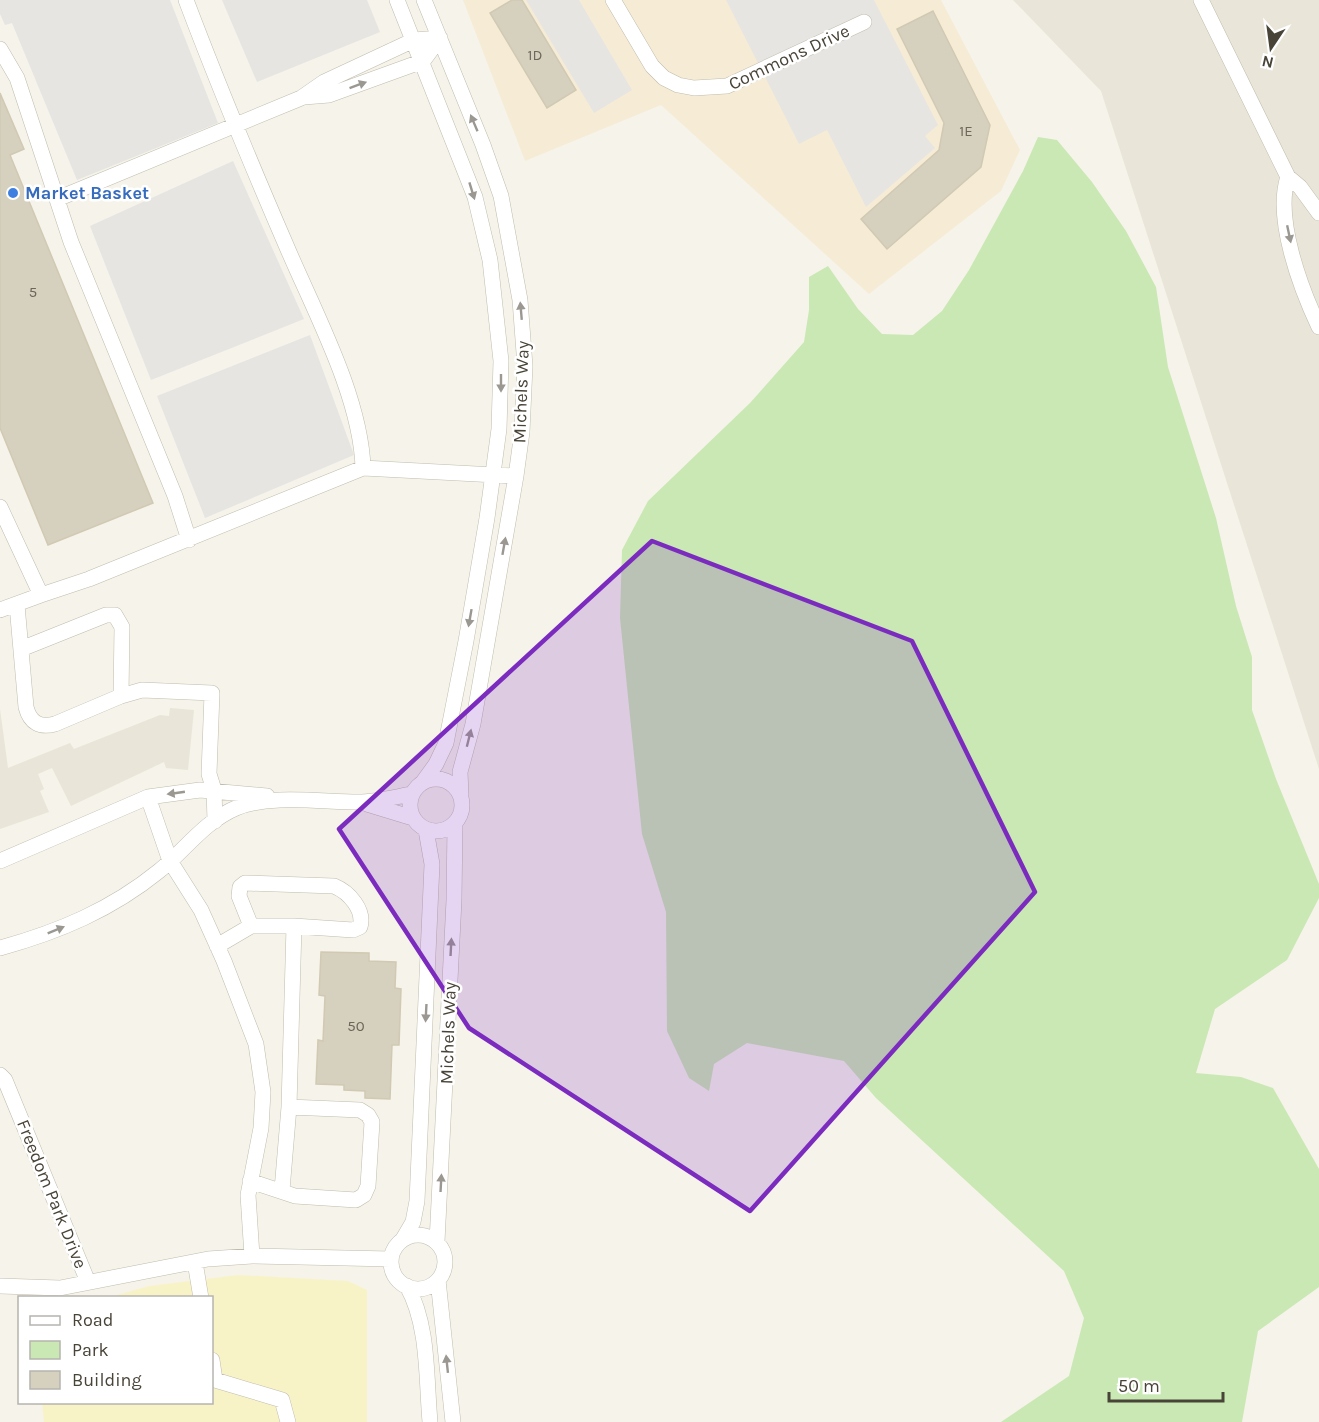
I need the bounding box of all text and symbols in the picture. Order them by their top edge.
north arrow [1241,18,1301,78]
street label: Commons Drive [725,19,853,95]
house number: 1D [528,46,542,64]
text: N [1260,52,1275,73]
one-way arrow [349,80,367,89]
one-way arrow [469,113,479,131]
house number: 1E [959,122,973,140]
place label: Market Basket [25,182,149,204]
one-way arrow [468,182,478,200]
marker: Market Basket [6,186,20,200]
one-way arrow [1285,225,1294,244]
house number: 5 [29,283,37,301]
one-way arrow [516,301,526,320]
street label: Michels Way [508,340,534,444]
one-way arrow [496,374,506,393]
one-way arrow [500,537,509,556]
one-way arrow [465,609,474,628]
one-way arrow [465,729,475,747]
one-way arrow [166,788,185,797]
one-way arrow [47,925,65,935]
one-way arrow [447,937,456,956]
street label: Michels Way [435,981,461,1085]
one-way arrow [421,1004,430,1023]
house number: 50 [347,1017,365,1035]
street label: Freedom Park Drive [12,1116,92,1272]
one-way arrow [436,1174,445,1193]
legend [18,1296,213,1404]
text: Road [72,1309,113,1331]
text: Park [72,1339,109,1361]
one-way arrow [442,1354,452,1373]
scale bar [1109,1365,1223,1403]
text: Building [72,1369,142,1391]
text: 50 m [1118,1375,1160,1397]

